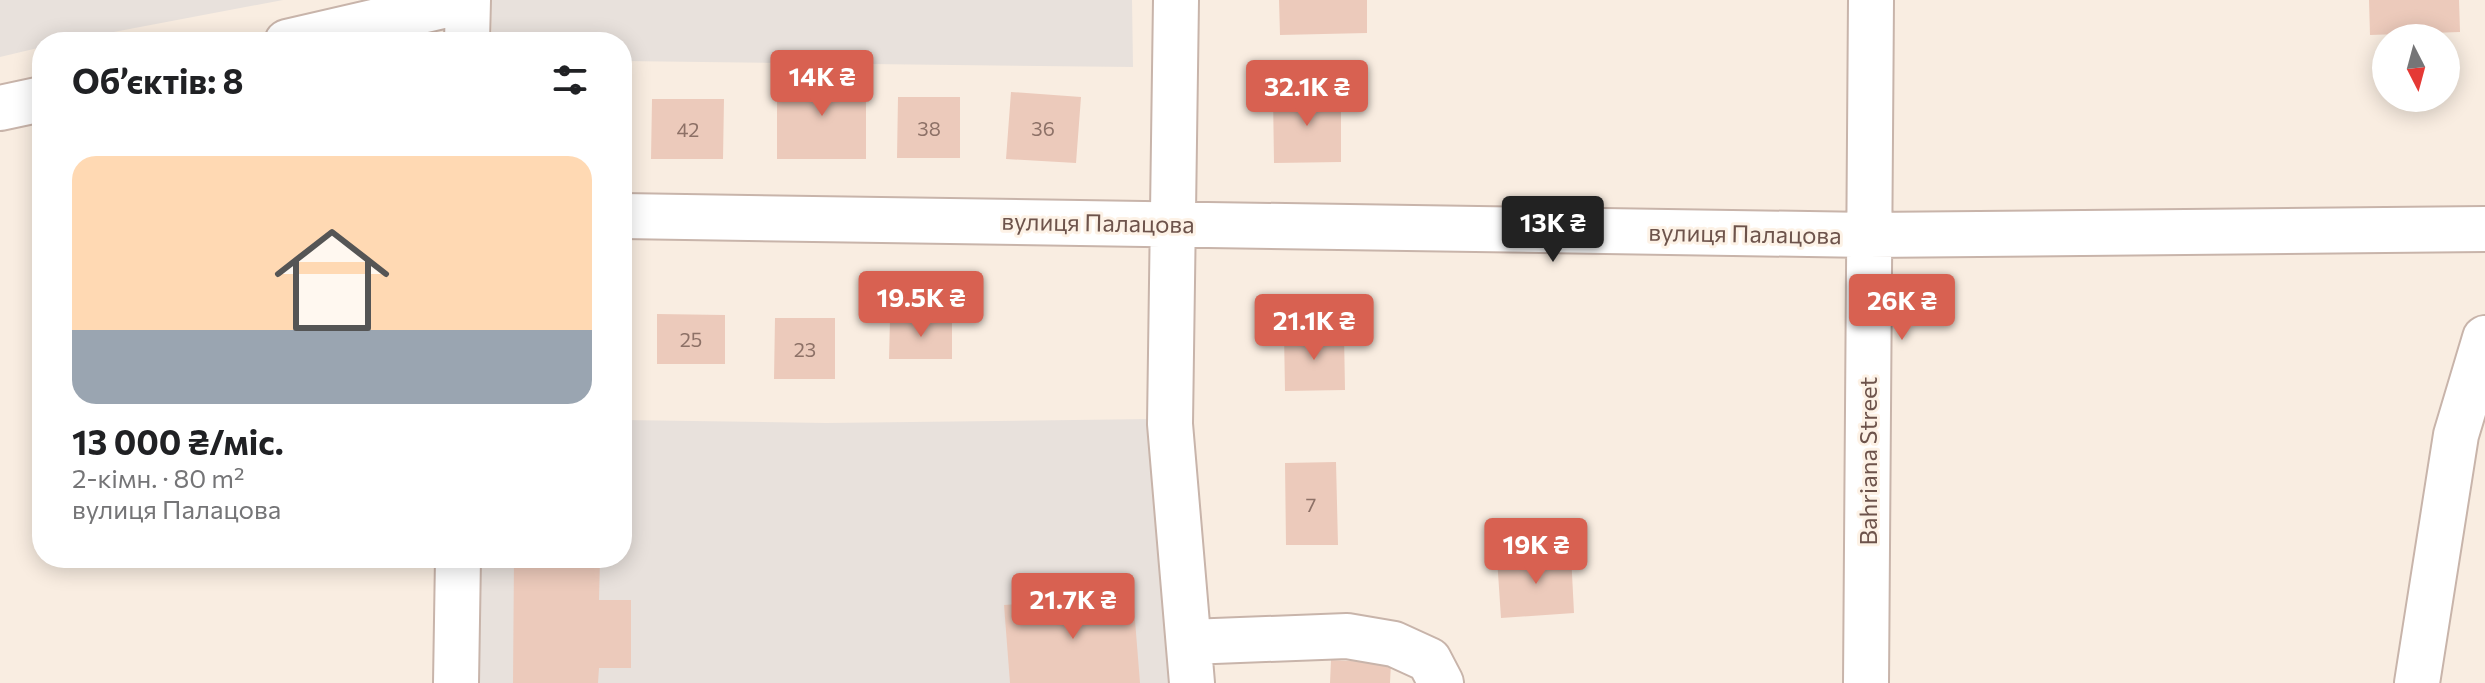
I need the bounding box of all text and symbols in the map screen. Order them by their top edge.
north arrow [2372,24,2460,112]
map controls [2372,24,2460,112]
pin: 14K ₴ [766,50,878,118]
icon: filters [548,58,592,102]
text: Об’єктів: 8 [72,59,244,101]
text: 14K ₴ [788,60,856,91]
pin: 32.1K ₴ [1233,60,1381,128]
text: 32.1K ₴ [1264,70,1350,101]
house number: 38 [917,116,941,140]
house number: 36 [1031,116,1055,140]
house number: 42 [677,117,699,141]
pin: 13K ₴ [1497,196,1609,264]
street label: вулиця Палацова [1001,206,1195,238]
text: 13K ₴ [1520,206,1586,237]
icon: home [260,208,404,352]
street label: вулиця Палацова [1648,217,1842,249]
pin: 19.5K ₴ [847,271,995,339]
pin: 26K ₴ [1846,274,1958,342]
text: 19.5K ₴ [877,281,965,312]
text: 26K ₴ [1867,284,1937,315]
pin: 21.1K ₴ [1240,294,1388,362]
text: 21.1K ₴ [1273,304,1355,335]
house number: 25 [680,327,702,351]
house number: 23 [794,337,816,361]
street label: Bahriana Street [1853,376,1882,545]
text: 13 000 ₴/міс. [72,420,284,462]
text: 2-кімн. · 80 m² [72,462,244,493]
house number: 7 [1306,492,1316,516]
text: вулиця Палацова [72,493,281,524]
pin: 19K ₴ [1480,518,1592,586]
text: 19K ₴ [1502,528,1570,559]
pin: 21.7K ₴ [999,573,1147,641]
text: 21.7K ₴ [1030,583,1116,614]

